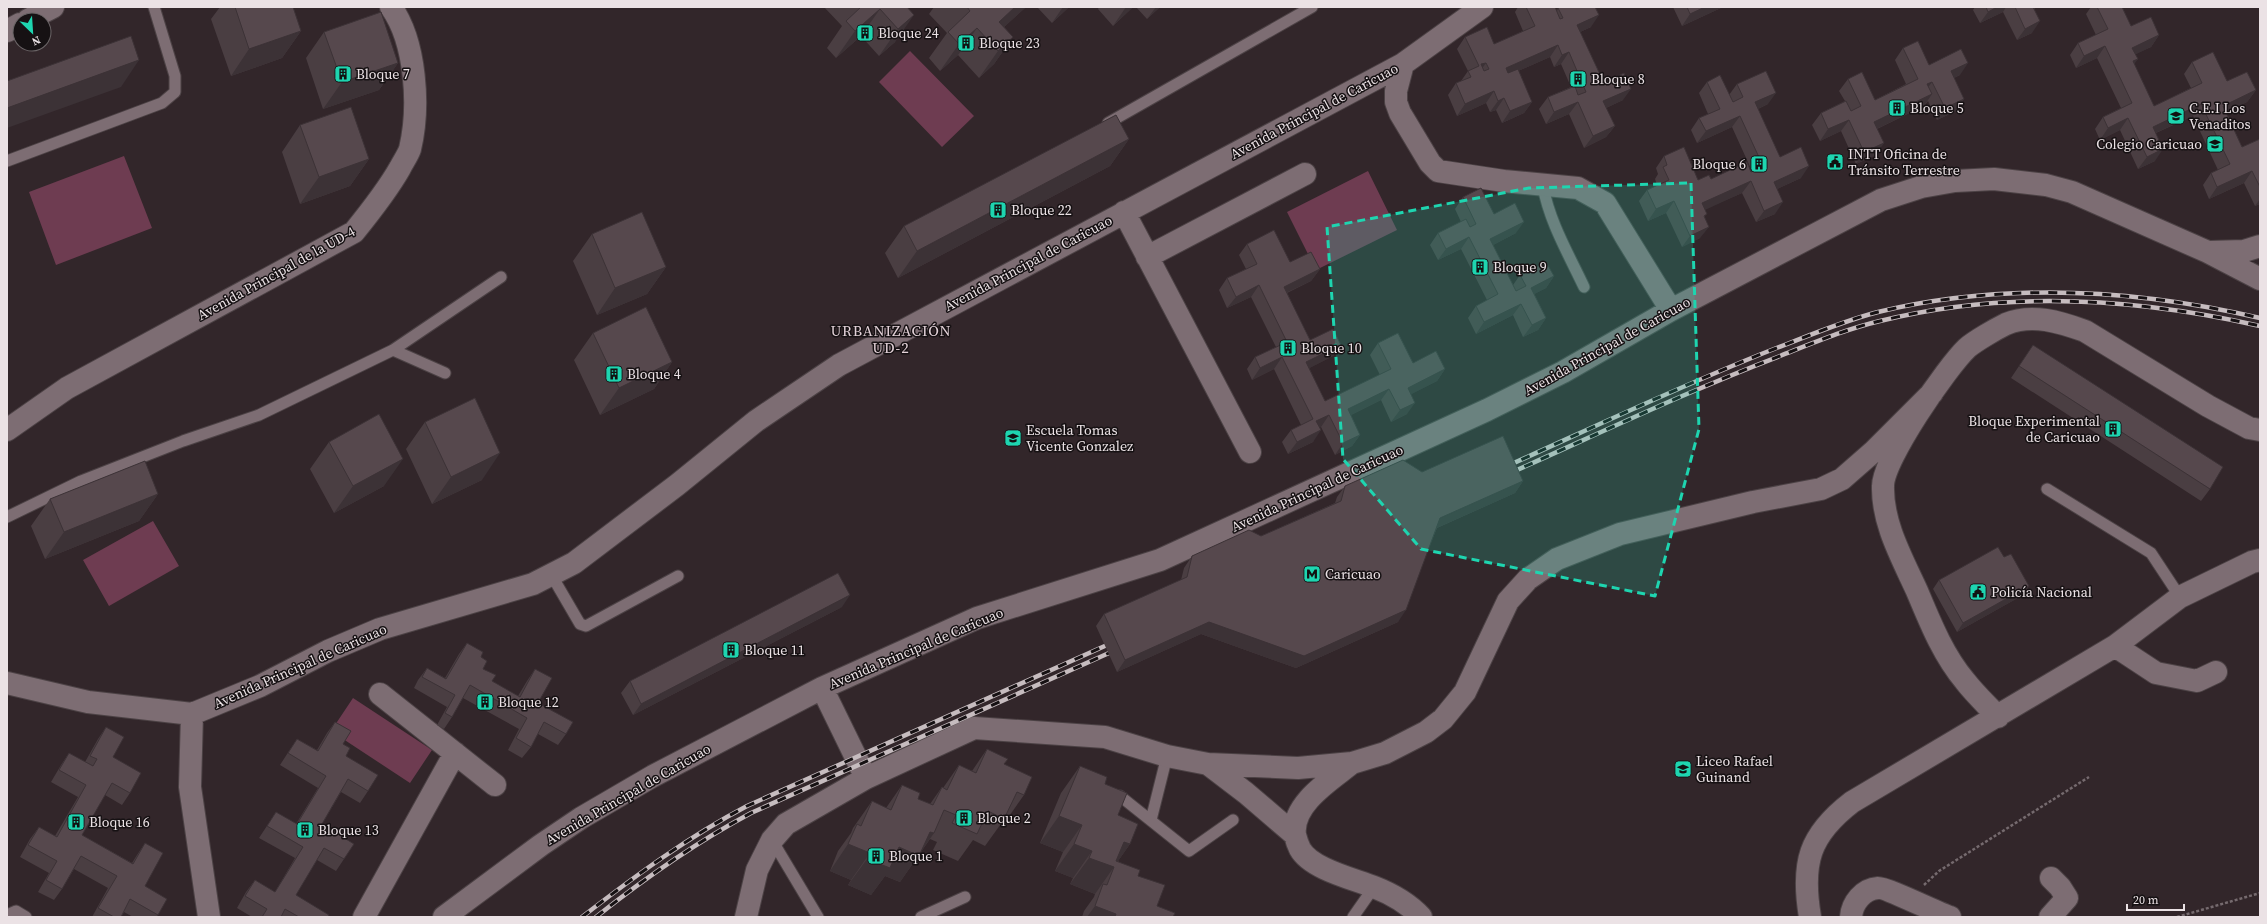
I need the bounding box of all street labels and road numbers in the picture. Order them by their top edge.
street label: Avenida Principal de Caricuao [1226,58,1402,164]
street label: Avenida Principal de Caricuao [940,210,1116,316]
street label: Avenida Principal de la UD-4 [194,221,358,325]
street label: Avenida Principal de Caricuao [1520,292,1694,400]
street label: Avenida Principal de Caricuao [1228,439,1407,537]
street label: Avenida Principal de Caricuao [826,602,1007,694]
street label: Avenida Principal de Caricuao [210,619,390,713]
street label: Avenida Principal de Caricuao [542,738,715,850]

